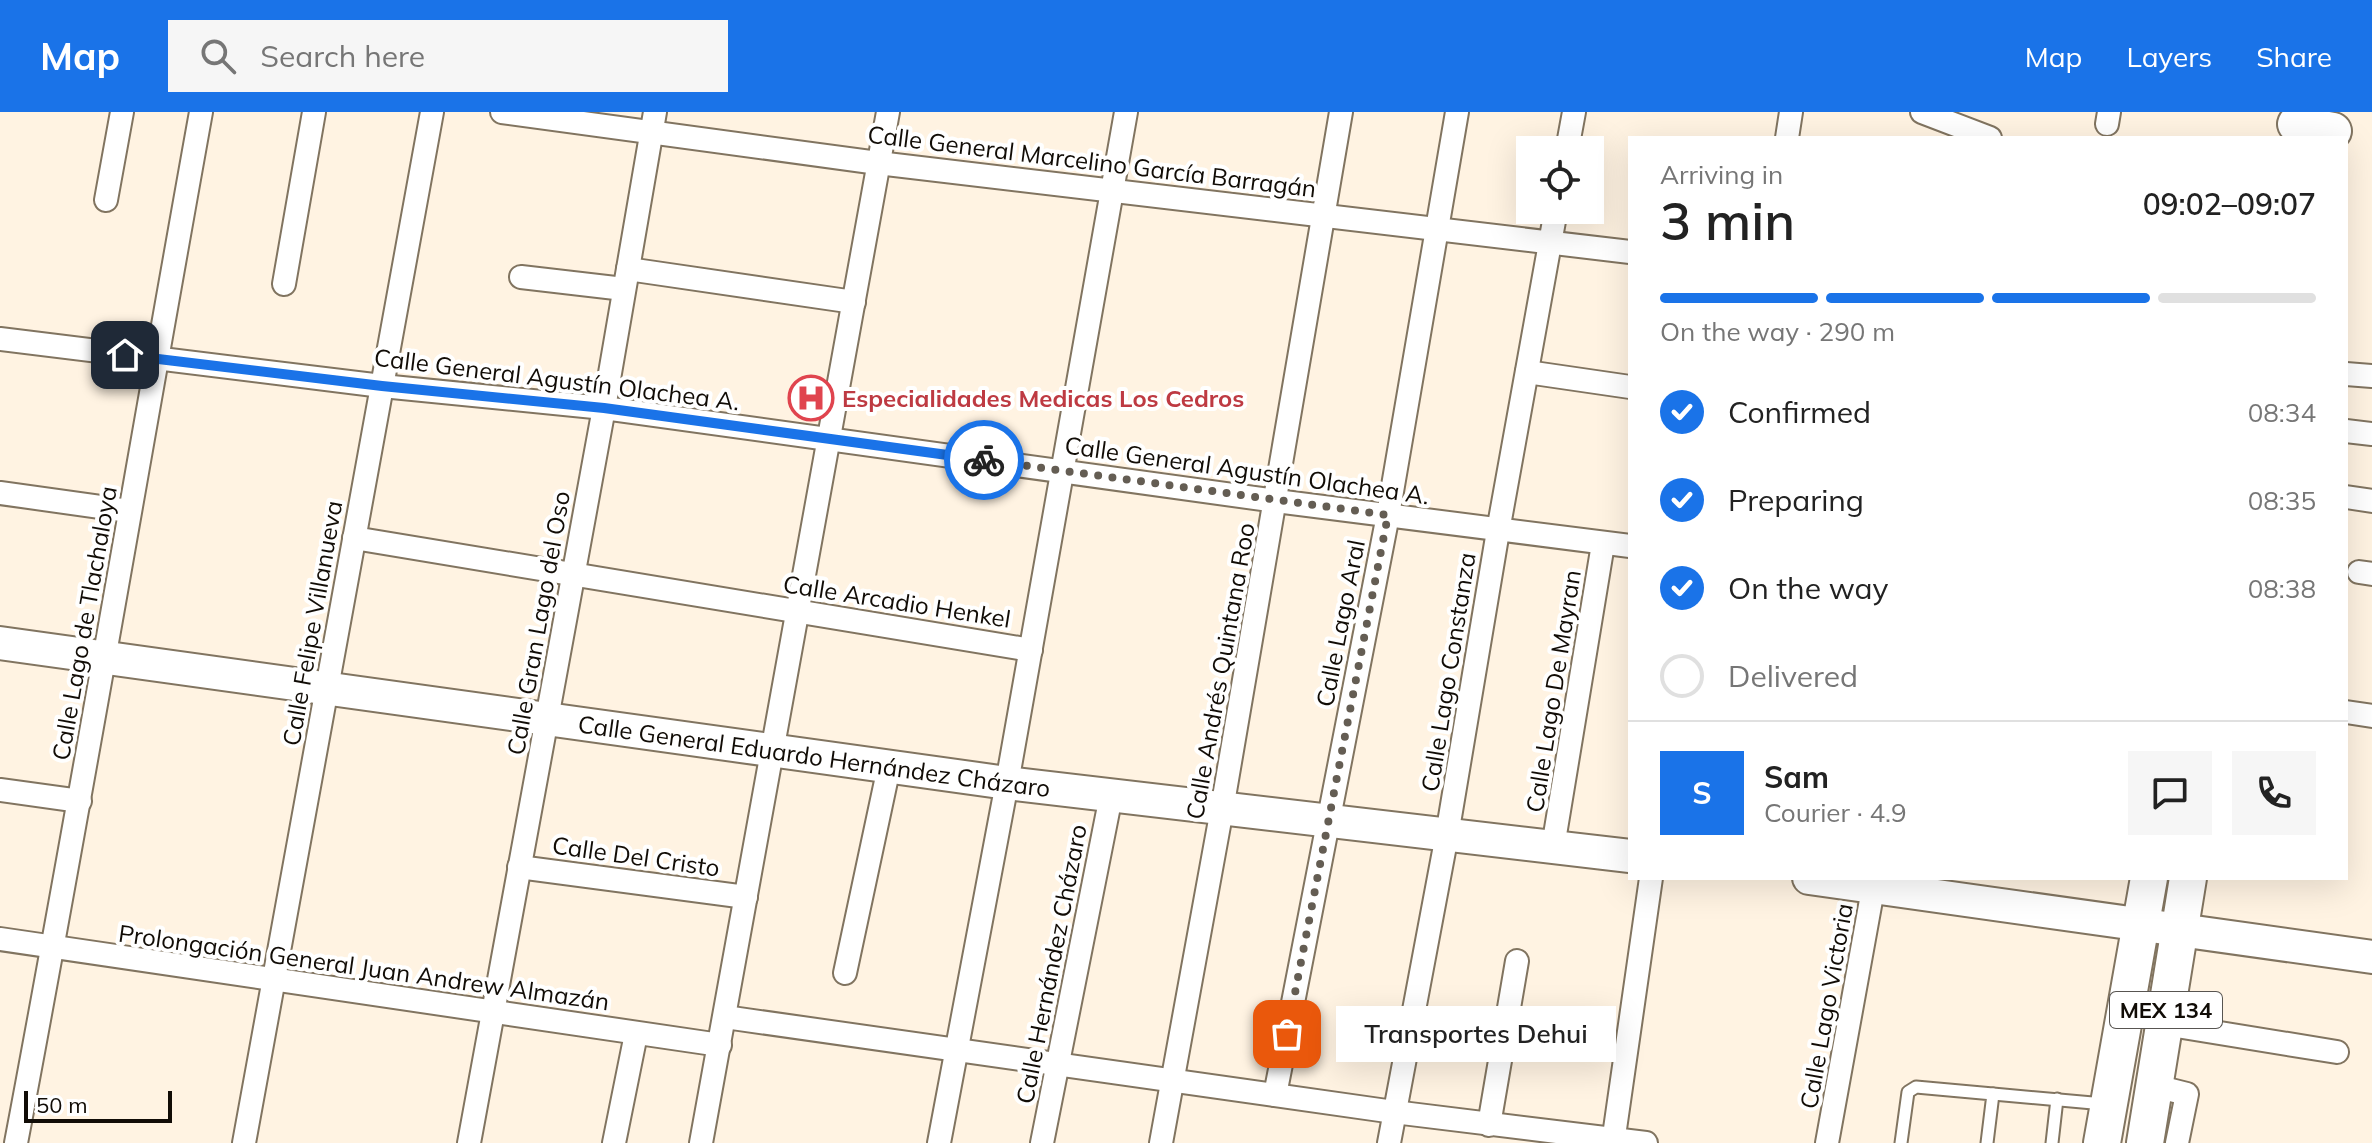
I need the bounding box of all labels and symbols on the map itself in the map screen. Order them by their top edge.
street label: Calle General Marcelino García Barragán [866,119,1318,203]
pin [91,321,159,389]
street label: Calle General Agustín Olachea A. [373,342,741,416]
hospital icon: Especialidades Medicas Los Cedros [787,374,835,422]
place label: Especialidades Medicas Los Cedros [842,383,1244,413]
courier [944,420,1024,500]
street label: Calle General Agustín Olachea A. [1063,430,1431,510]
street label: Calle Lago de Tlachaloya [45,484,123,762]
street label: Calle Gran Lago del Oso [500,489,576,757]
street label: Calle Felipe Villanueva [276,498,348,748]
street label: Calle Andrés Quintana Roo [1179,520,1261,822]
street label: Calle Lago Aral [1309,537,1371,709]
street label: Calle Lago Constanza [1414,550,1482,794]
street label: Calle Arcadio Henkel [781,568,1013,634]
street label: Calle Lago De Mayran [1519,568,1587,814]
street label: Calle General Eduardo Hernández Cházaro [576,709,1052,803]
street label: Calle Hernández Cházaro [1009,822,1093,1106]
street label: Calle Del Cristo [550,829,722,883]
street label: Calle Lago Victoria [1793,901,1859,1111]
street label: Prolongación General Juan Andrew Almazán [117,918,611,1016]
road number: MEX 134 [2110,992,2222,1028]
pin [1253,1000,1321,1068]
callout: Transportes Dehui [1335,1006,1615,1062]
scale bar [24,1087,172,1123]

